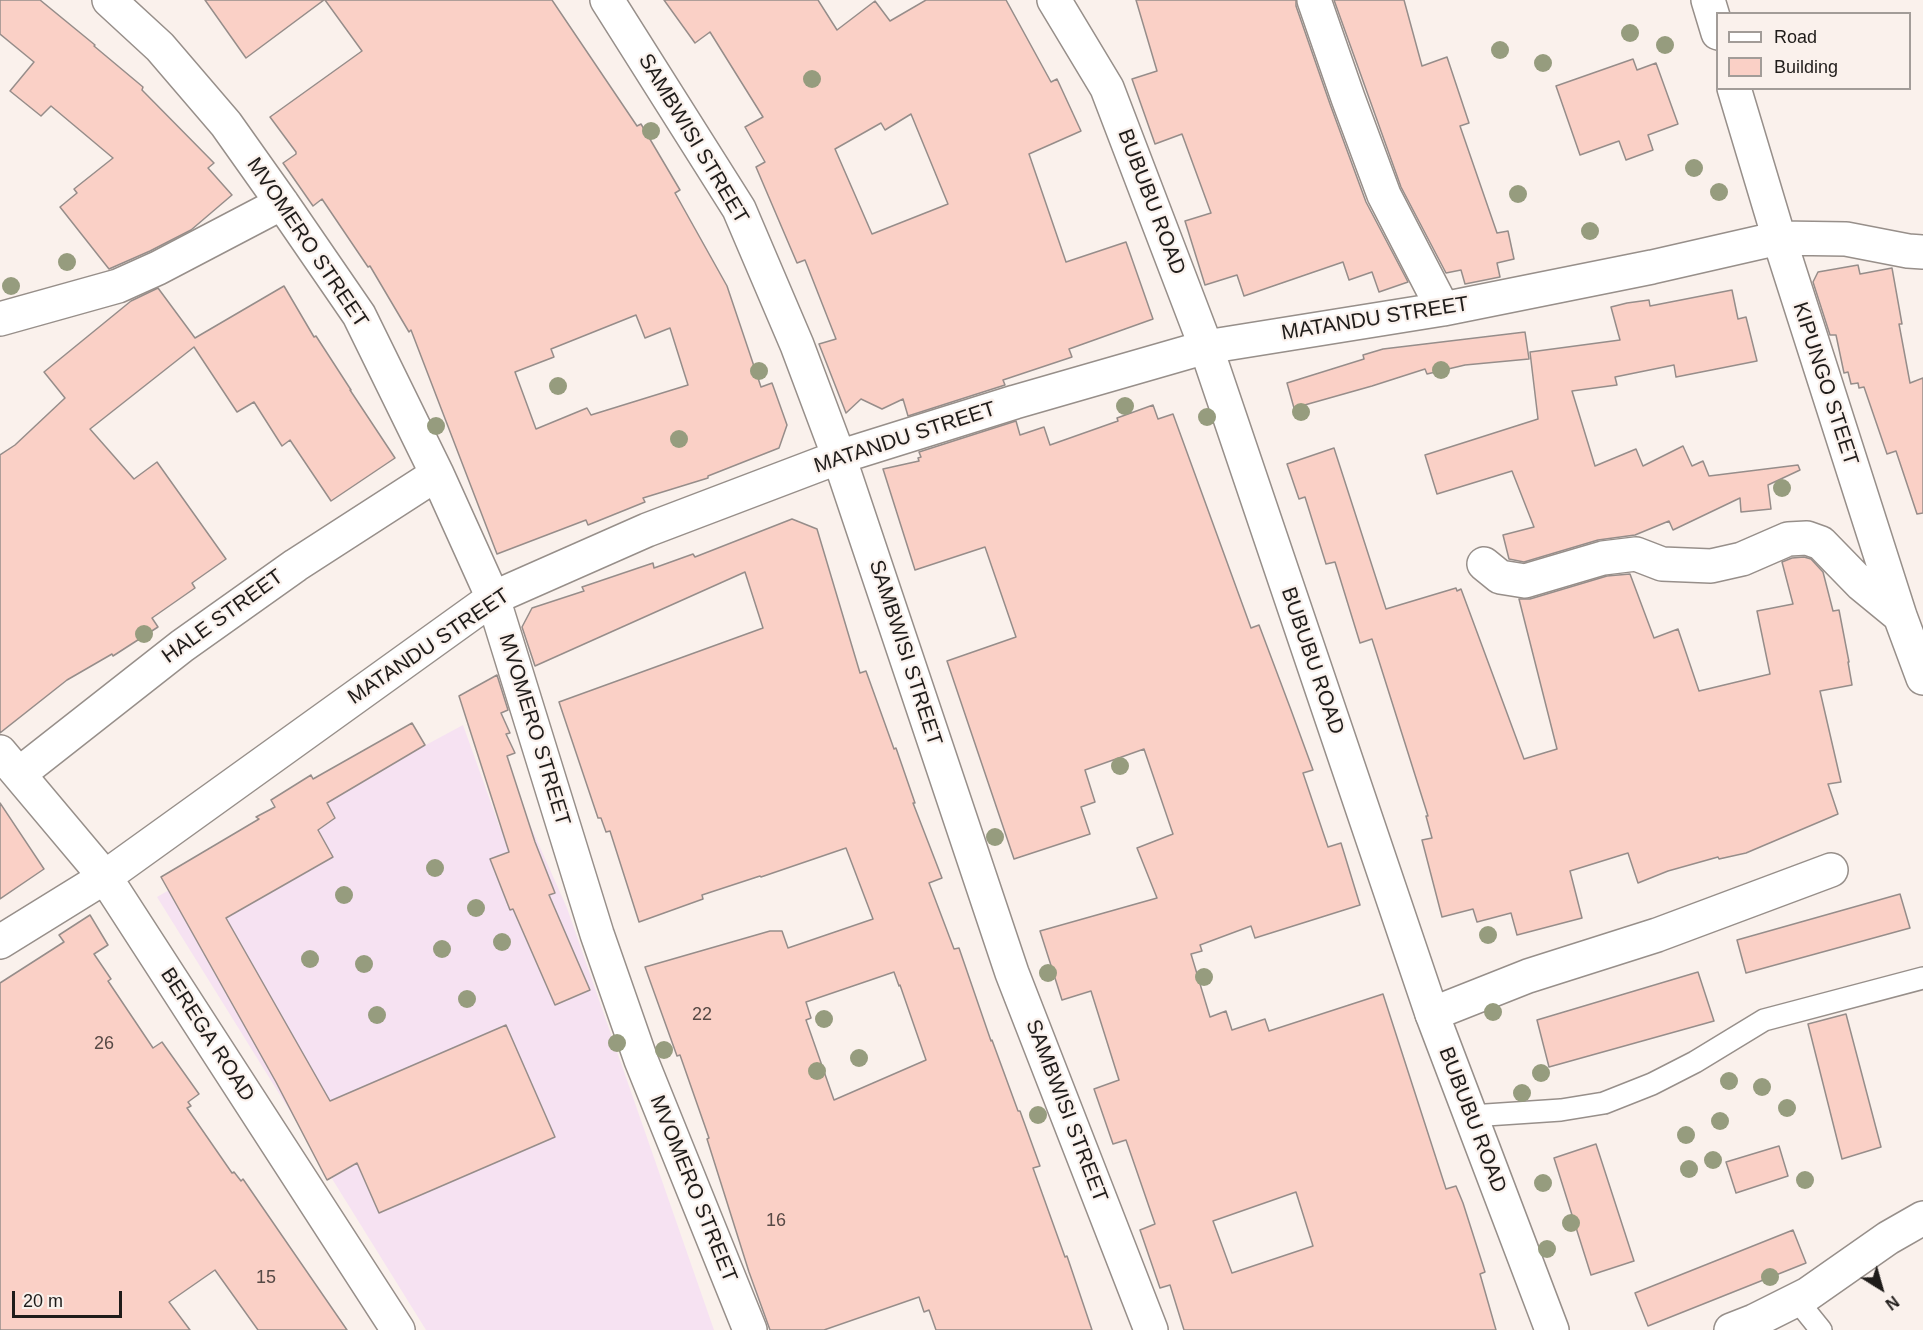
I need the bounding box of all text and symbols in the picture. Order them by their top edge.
legend [1716,12,1911,90]
text: Road [1774,27,1817,47]
street label: SAMBWISI STREET [632,49,754,229]
text: Building [1774,57,1838,77]
street label: BUBUBU ROAD [1112,126,1190,278]
street label: MVOMERO STREET [241,153,373,333]
street label: MATANDU STREET [1279,292,1471,346]
street label: KIPUNGO STEET [1787,299,1863,469]
street label: MATANDU STREET [811,397,999,479]
street label: SAMBWISI STREET [863,557,947,749]
street label: HALE STREET [158,565,288,669]
street label: MATANDU STREET [343,584,515,710]
street label: BUBUBU ROAD [1275,584,1349,738]
street label: MVOMERO STREET [493,631,575,829]
street label: BEREGA ROAD [154,964,260,1106]
house number: 22 [692,1004,712,1026]
street label: SAMBWISI STREET [1020,1016,1112,1206]
house number: 26 [94,1033,114,1055]
street label: BUBUBU ROAD [1433,1044,1511,1196]
street label: MVOMERO STREET [644,1092,742,1286]
house number: 16 [766,1210,786,1232]
north arrow [1851,1258,1911,1318]
house number: 15 [256,1267,276,1289]
scale bar [15,1279,124,1317]
text: 20 m [23,1291,63,1311]
text: N [1882,1293,1902,1313]

